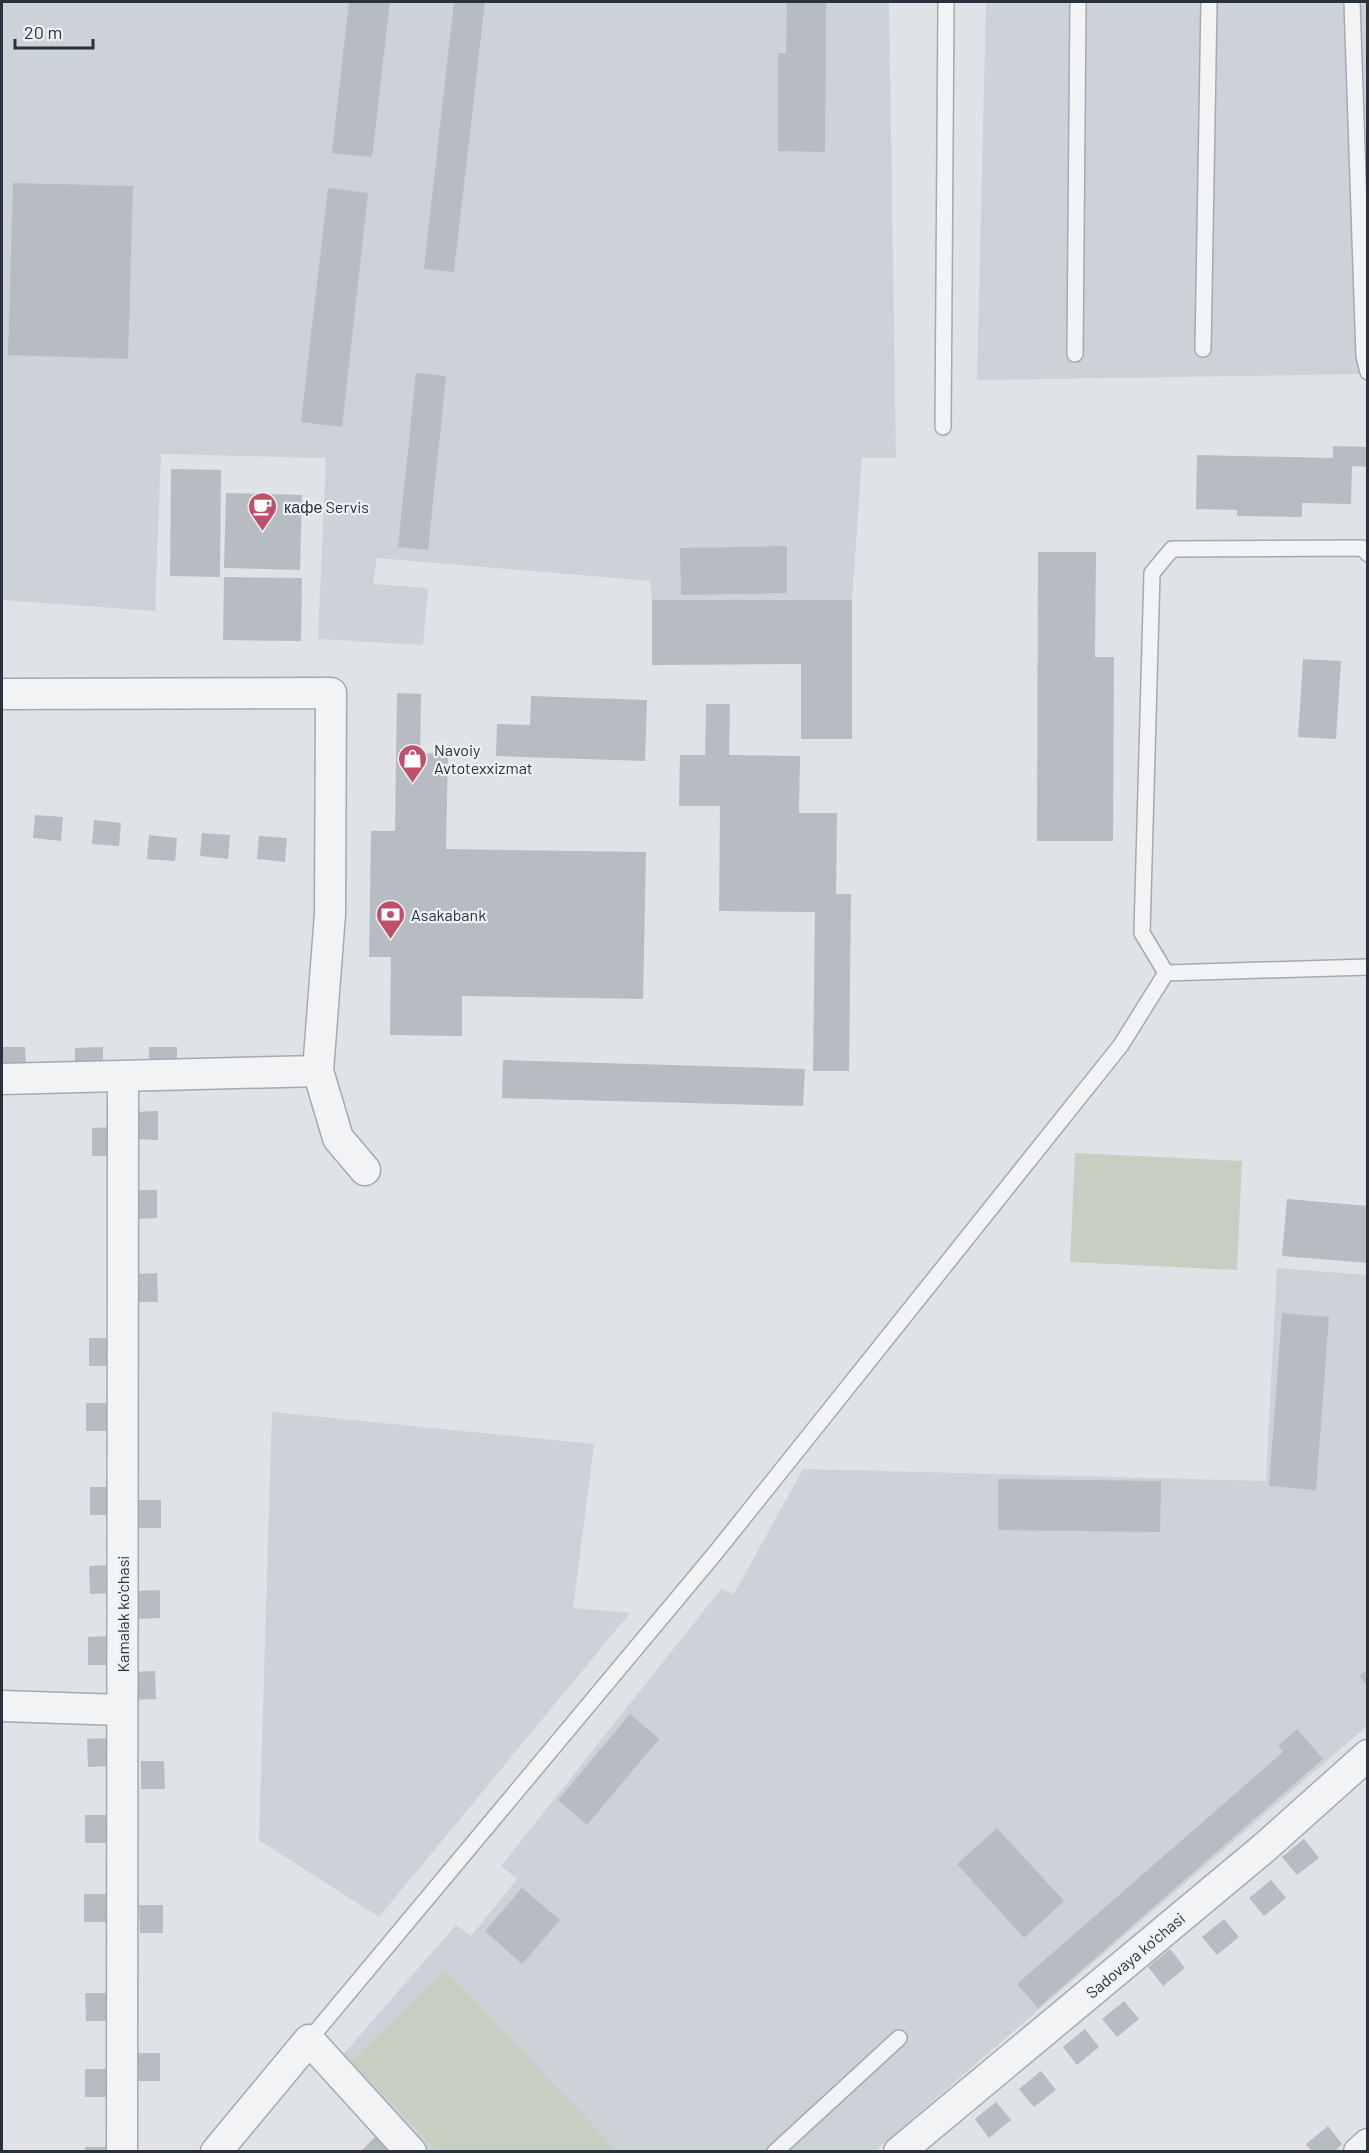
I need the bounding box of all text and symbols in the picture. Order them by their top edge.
scale bar [15,12,93,50]
text: 20 m [24,21,62,43]
cafe icon: кафе Servis [247,490,279,532]
place label: кафе Servis [284,497,369,516]
place label: Navoiy Avtotexxizmat [434,740,533,777]
shop icon: Navoiy Avtotexxizmat [397,742,429,784]
bank icon: Asakabank [374,898,406,940]
place label: Asakabank [411,905,486,924]
street label: Kamalak ko'chasi [113,1556,132,1672]
street label: Sadovaya ko'chasi [1082,1908,1188,2002]

